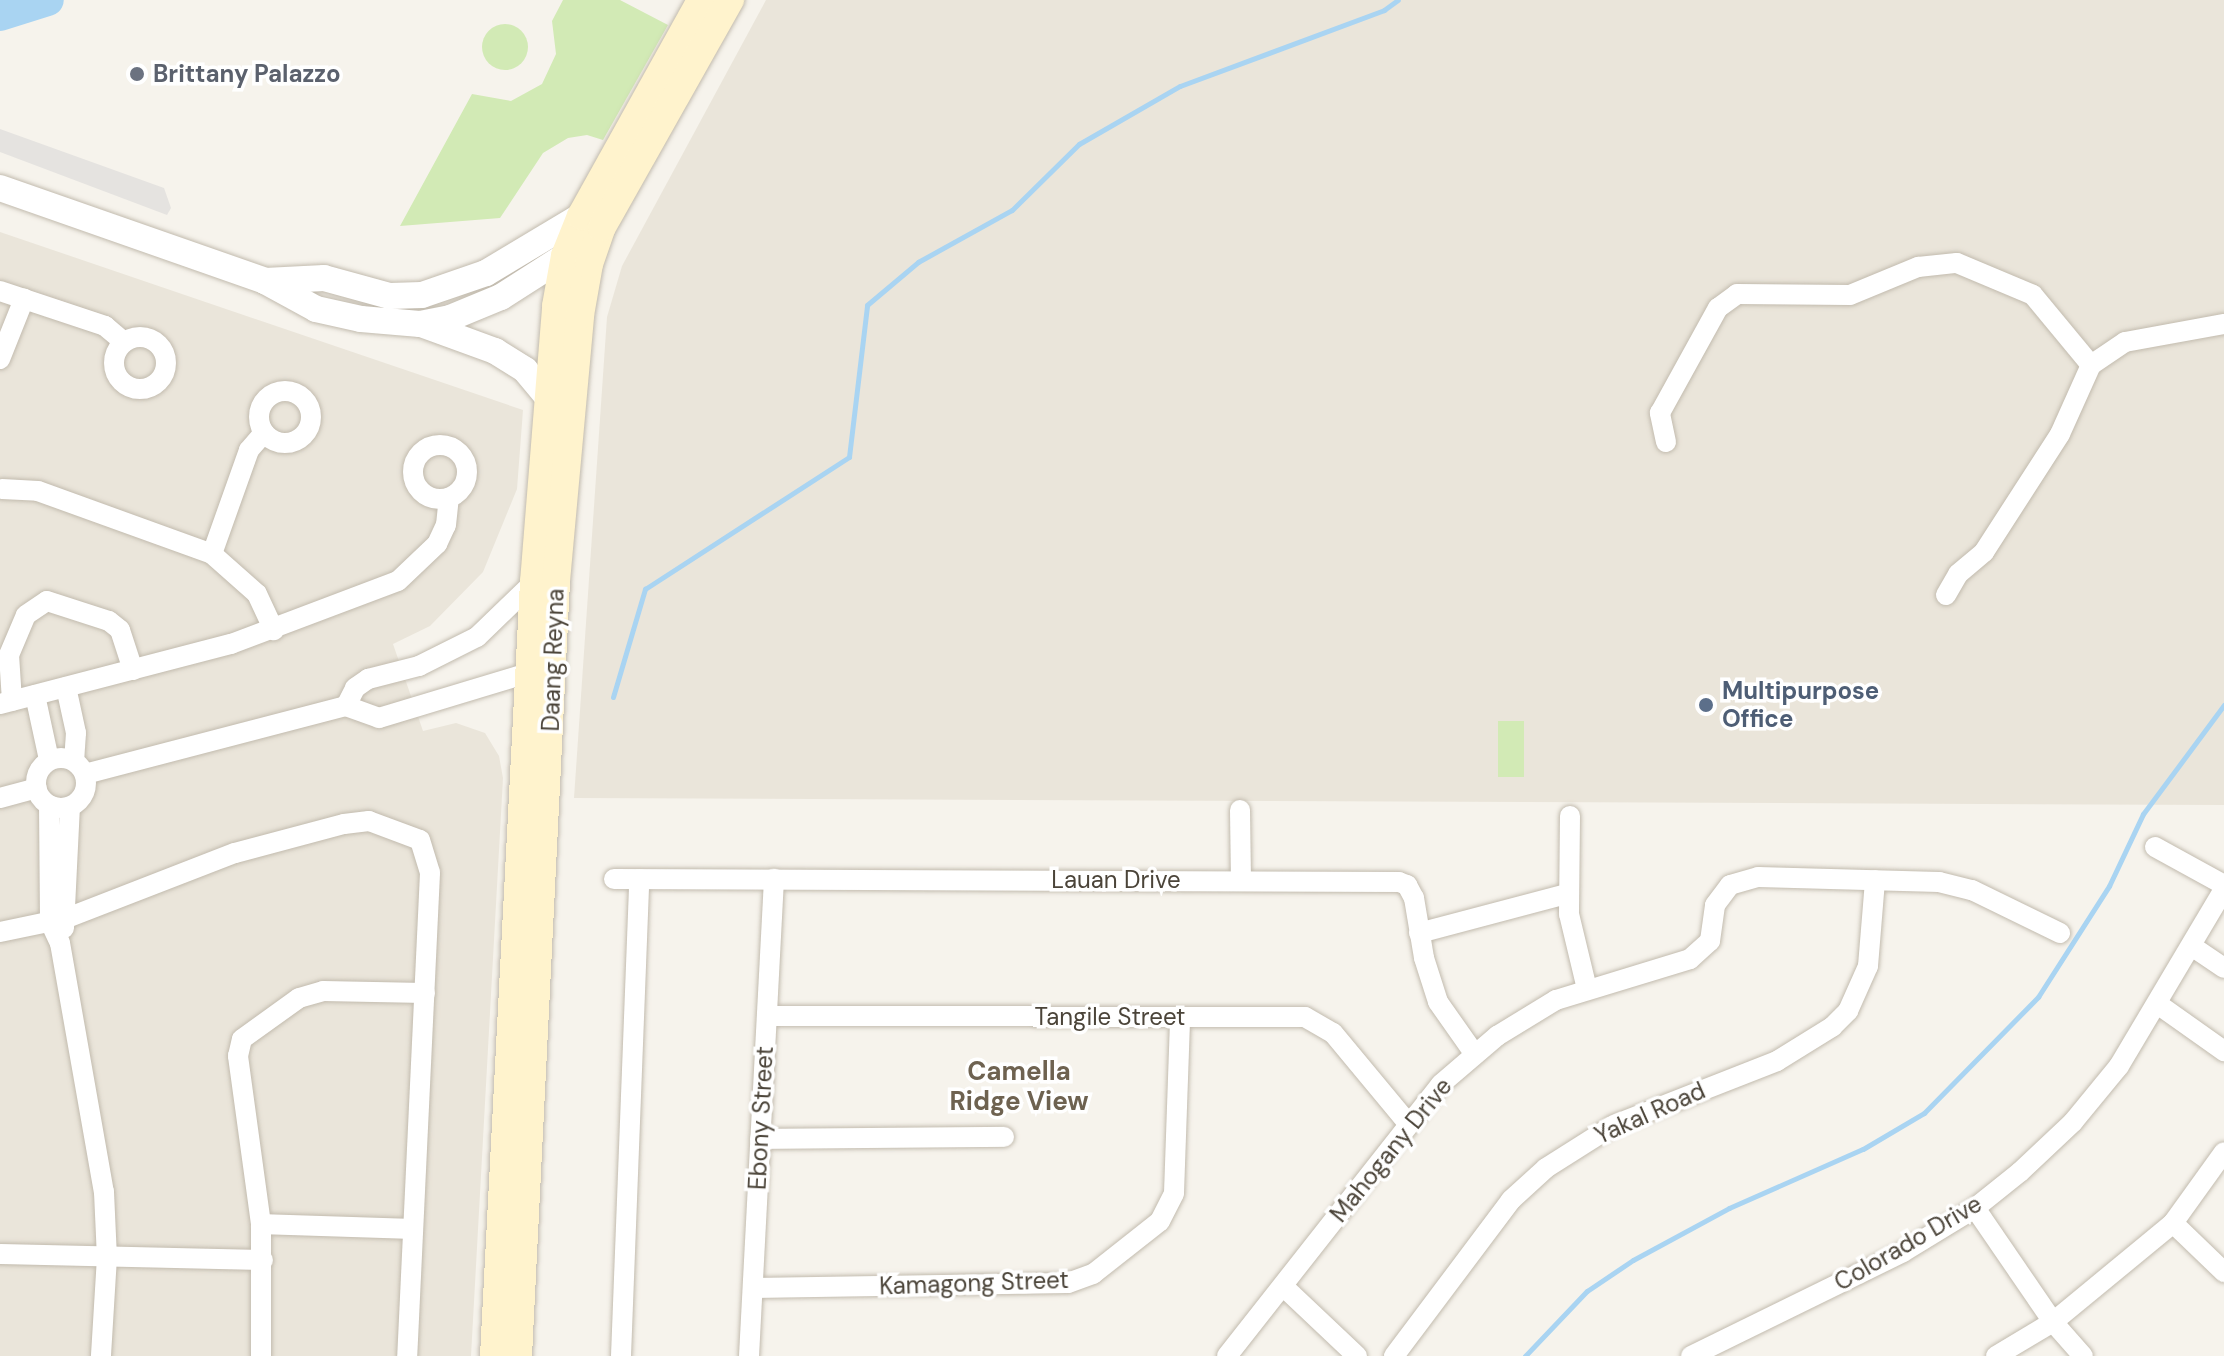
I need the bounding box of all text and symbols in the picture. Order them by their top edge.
place label: Brittany Palazzo [153,60,341,88]
marker: Brittany Palazzo [128,65,146,83]
street label: Daang Reyna [536,588,570,732]
place label: Multipurpose Office [1722,677,1879,733]
marker: Multipurpose Office [1697,696,1715,714]
street label: Lauan Drive [1051,866,1181,894]
street label: Tangile Street [1034,1003,1186,1031]
street label: Ebony Street [743,1045,779,1191]
district label: Camella Ridge View [949,1056,1089,1118]
street label: Mahogany Drive [1324,1072,1458,1228]
street label: Yakal Road [1590,1076,1710,1150]
street label: Colorado Drive [1829,1189,1987,1297]
street label: Kamagong Street [879,1265,1069,1301]

